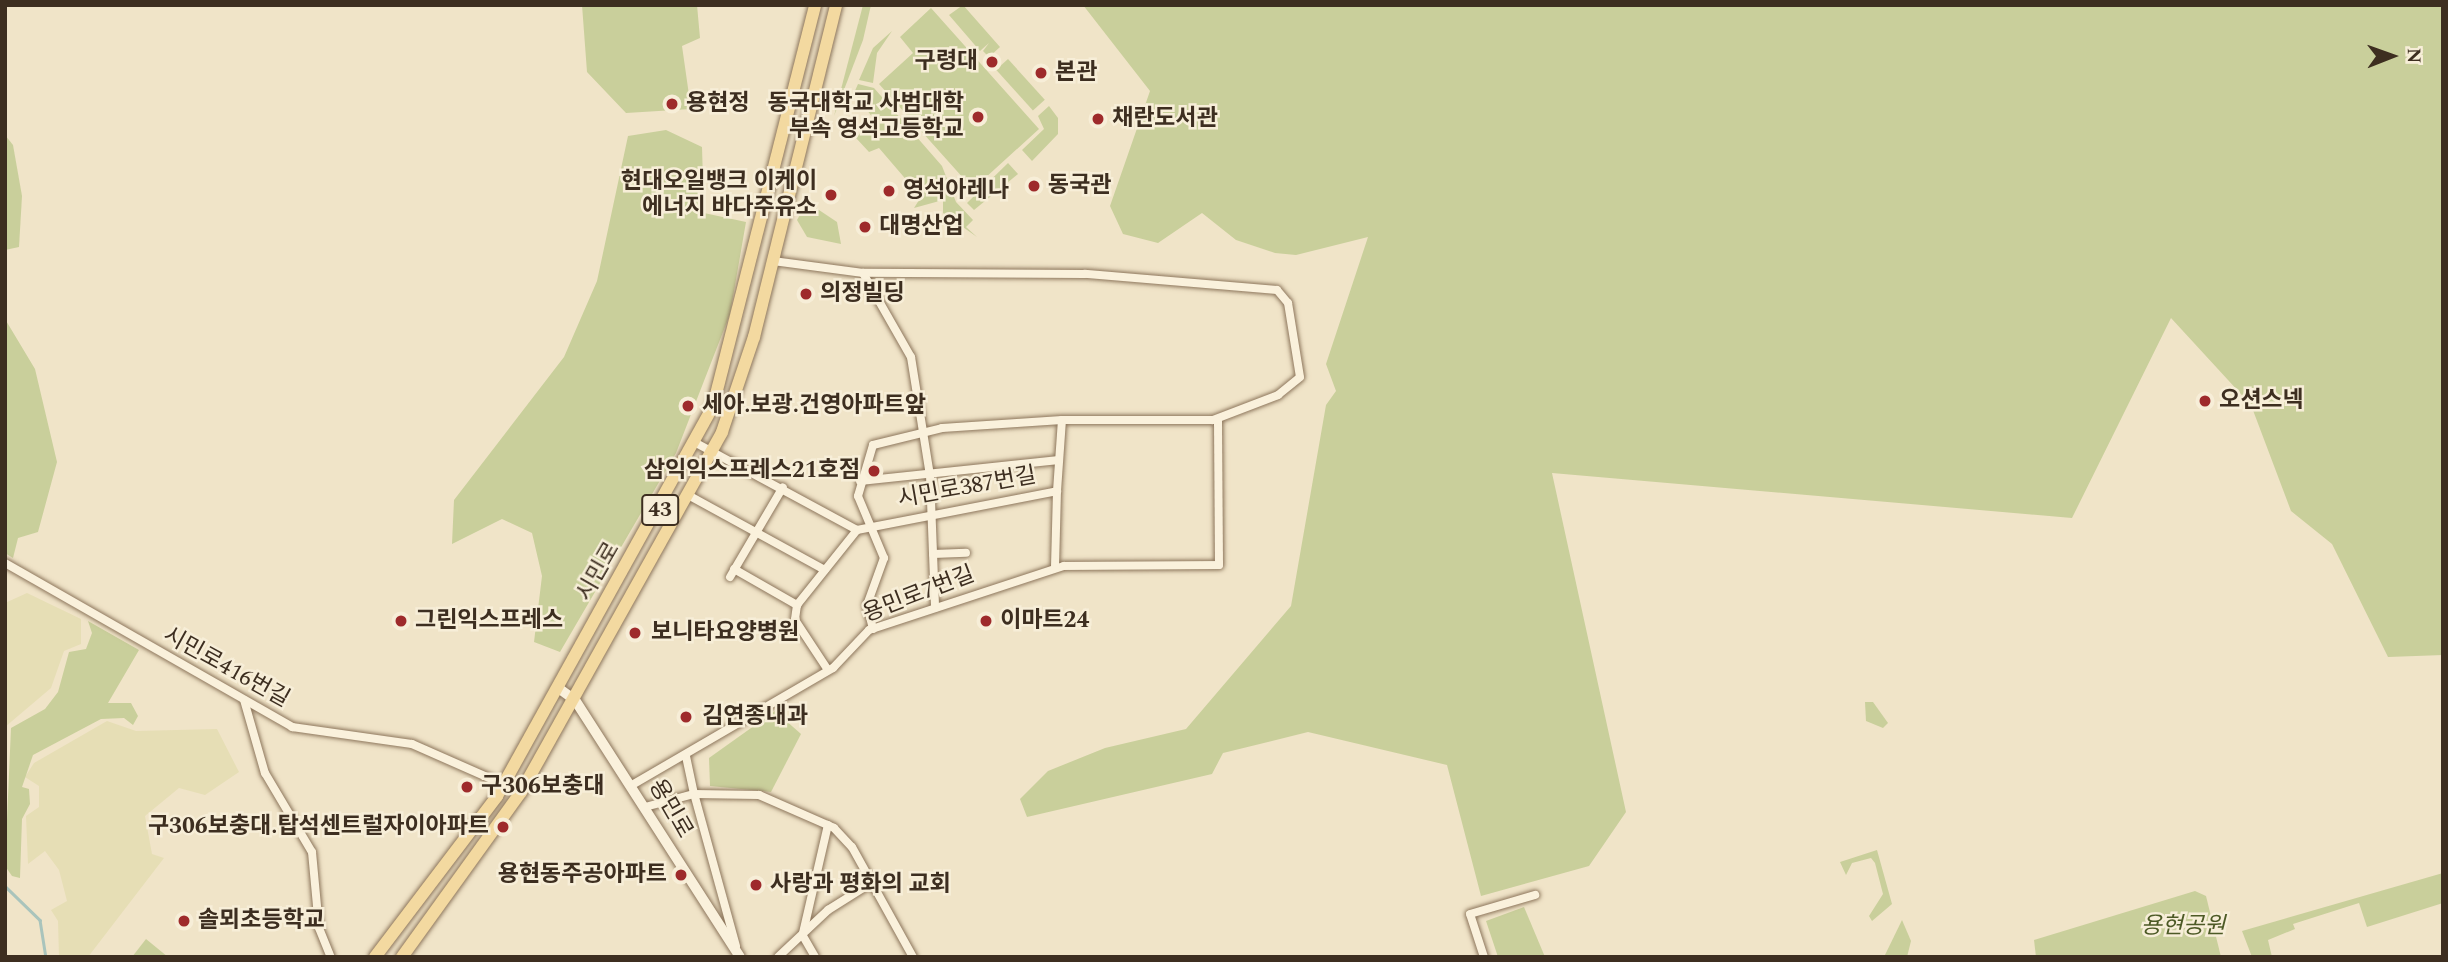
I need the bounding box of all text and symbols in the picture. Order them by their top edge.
north arrow [2357,21,2427,91]
place label: 구령대 [915,48,978,76]
text: N [2399,48,2428,64]
marker: 구령대 [984,54,1000,70]
place label: 본관 [1055,59,1097,87]
marker: 본관 [1033,65,1049,81]
place label: 용현정 [686,90,749,118]
place label: 동국대학교 사범대학 부속 영석고등학교 [768,90,964,144]
marker: 용현정 [664,96,680,112]
place label: 채란도서관 [1112,105,1218,133]
marker: 동국대학교 사범대학 부속 영석고등학교 [970,109,986,125]
marker: 채란도서관 [1090,111,1106,127]
place label: 현대오일뱅크 이케이 에너지 바다주유소 [621,168,817,222]
place label: 동국관 [1048,172,1111,200]
place label: 영석아레나 [903,177,1009,205]
marker: 동국관 [1026,178,1042,194]
marker: 영석아레나 [881,183,897,199]
marker: 현대오일뱅크 이케이 에너지 바다주유소 [823,187,839,203]
place label: 대명산업 [879,213,964,241]
marker: 대명산업 [857,219,873,235]
place label: 의정빌딩 [820,280,905,308]
marker: 의정빌딩 [798,286,814,302]
place label: 오션스넥 [2219,387,2304,415]
place label: 세아.보광.건영아파트앞 [702,392,926,420]
marker: 오션스넥 [2197,393,2213,409]
marker: 세아.보광.건영아파트앞 [680,398,696,414]
place label: 삼익익스프레스21호점 [644,457,860,485]
street label: 시민로387번길 [896,462,1038,514]
marker: 삼익익스프레스21호점 [866,463,882,479]
road number: 43 [641,492,679,528]
street label: 시민로 [571,538,627,606]
street label: 용민로7번길 [859,561,979,629]
place label: 그린익스프레스 [415,607,563,635]
place label: 이마트24 [1000,607,1089,635]
marker: 그린익스프레스 [393,613,409,629]
marker: 이마트24 [978,613,994,629]
place label: 보니타요양병원 [651,619,799,647]
street label: 시민로416번길 [158,622,294,714]
marker: 보니타요양병원 [625,623,645,643]
place label: 김연종내과 [702,703,808,731]
marker: 김연종내과 [676,707,696,727]
place label: 구306보충대 [481,773,604,801]
street label: 용민로 [642,775,698,843]
marker: 구306보충대 [459,779,475,795]
place label: 구306보충대.탑석센트럴자이아파트 [148,813,489,841]
marker: 구306보충대.탑석센트럴자이아파트 [495,819,511,835]
place label: 용현동주공아파트 [498,861,667,889]
marker: 용현동주공아파트 [673,867,689,883]
place label: 사랑과 평화의 교회 [770,871,951,899]
marker: 사랑과 평화의 교회 [748,877,764,893]
place label: 솔뫼초등학교 [198,907,325,935]
marker: 솔뫼초등학교 [176,913,192,929]
park label: 용현공원 [2141,913,2225,941]

